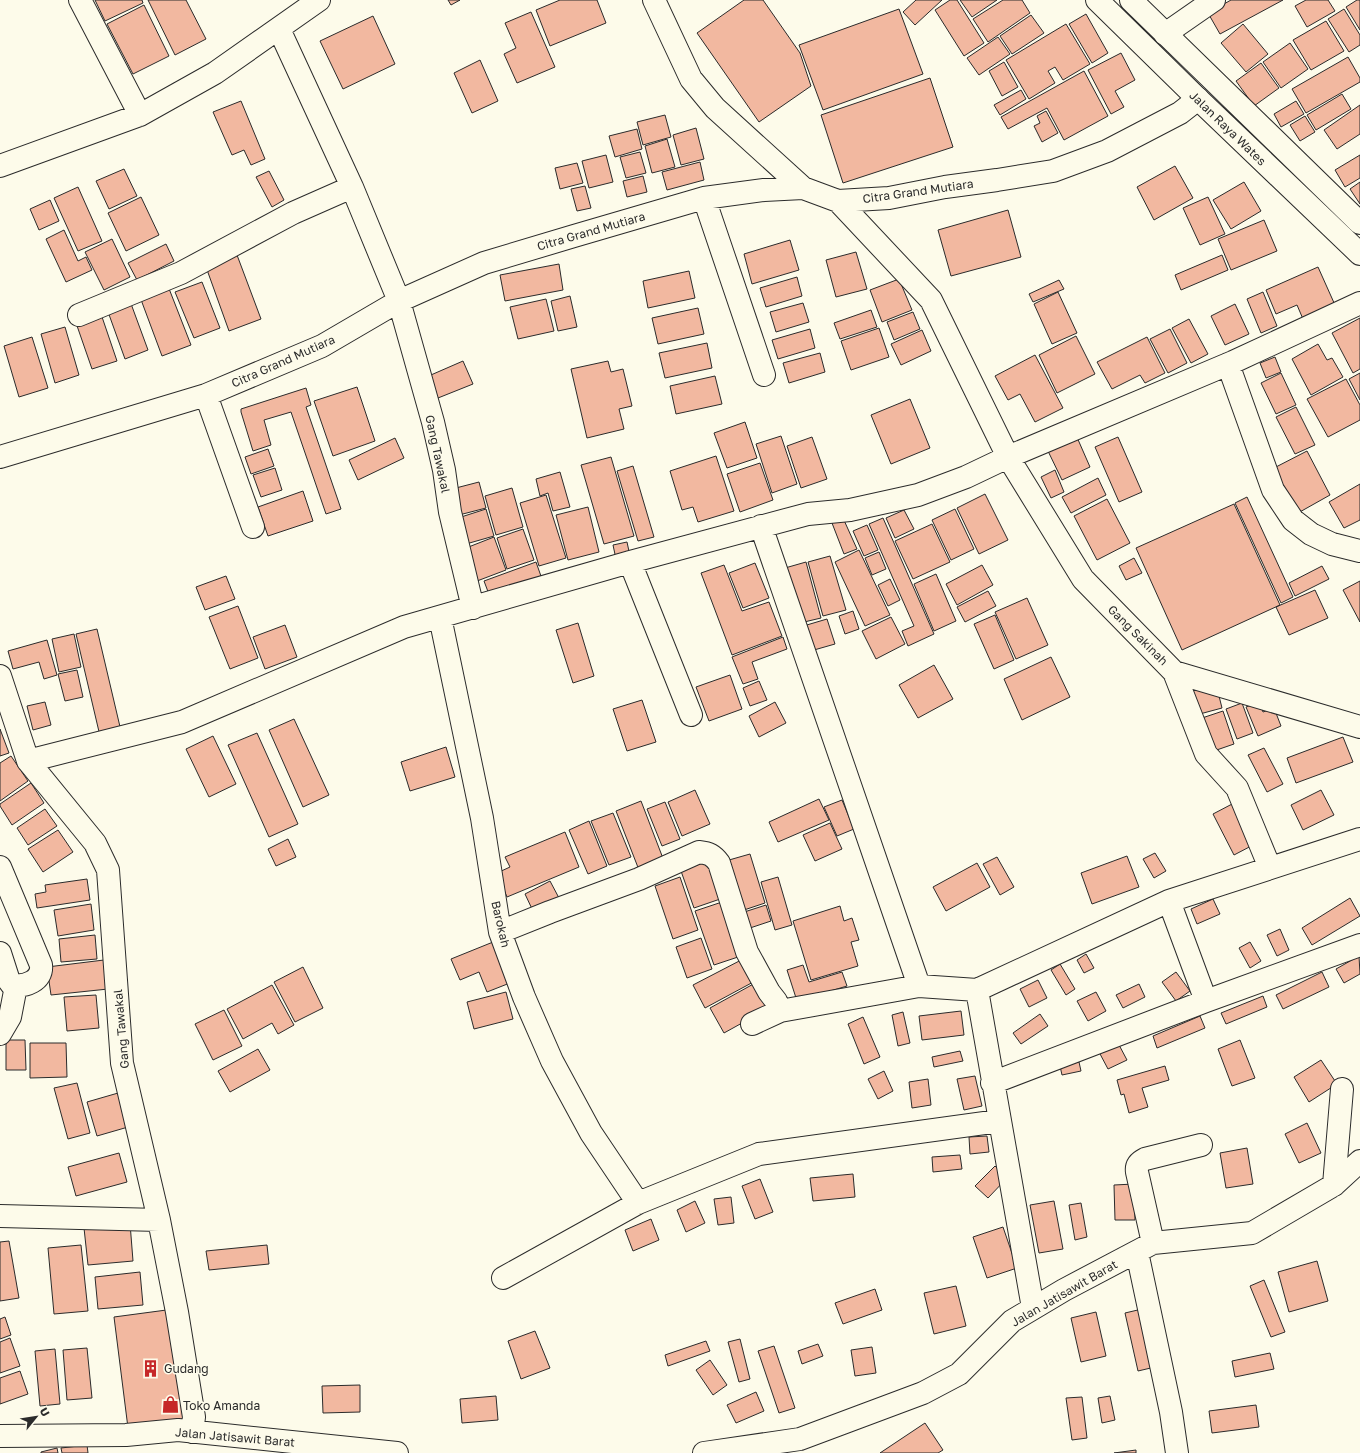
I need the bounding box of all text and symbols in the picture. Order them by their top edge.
street label: Jalan Raya Wates [1186,88,1270,168]
street label: Citra Grand Mutiara [862,176,974,206]
street label: Citra Grand Mutiara [535,208,647,254]
street label: Citra Grand Mutiara [229,331,337,391]
street label: Gang Tawakal [422,414,454,495]
street label: Gang Sakinah [1105,602,1171,668]
street label: Barokah [488,899,514,949]
street label: Gang Tawakal [110,989,132,1069]
street label: Jalan Jatisawit Barat [1008,1256,1120,1330]
building icon: Gudang [141,1358,161,1378]
place label: Gudang [164,1361,209,1376]
shop icon: Toko Amanda [160,1395,180,1415]
north arrow [16,1397,56,1437]
place label: Toko Amanda [183,1398,260,1413]
text: U [37,1405,53,1418]
street label: Jalan Jatisawit Barat [174,1424,296,1450]

